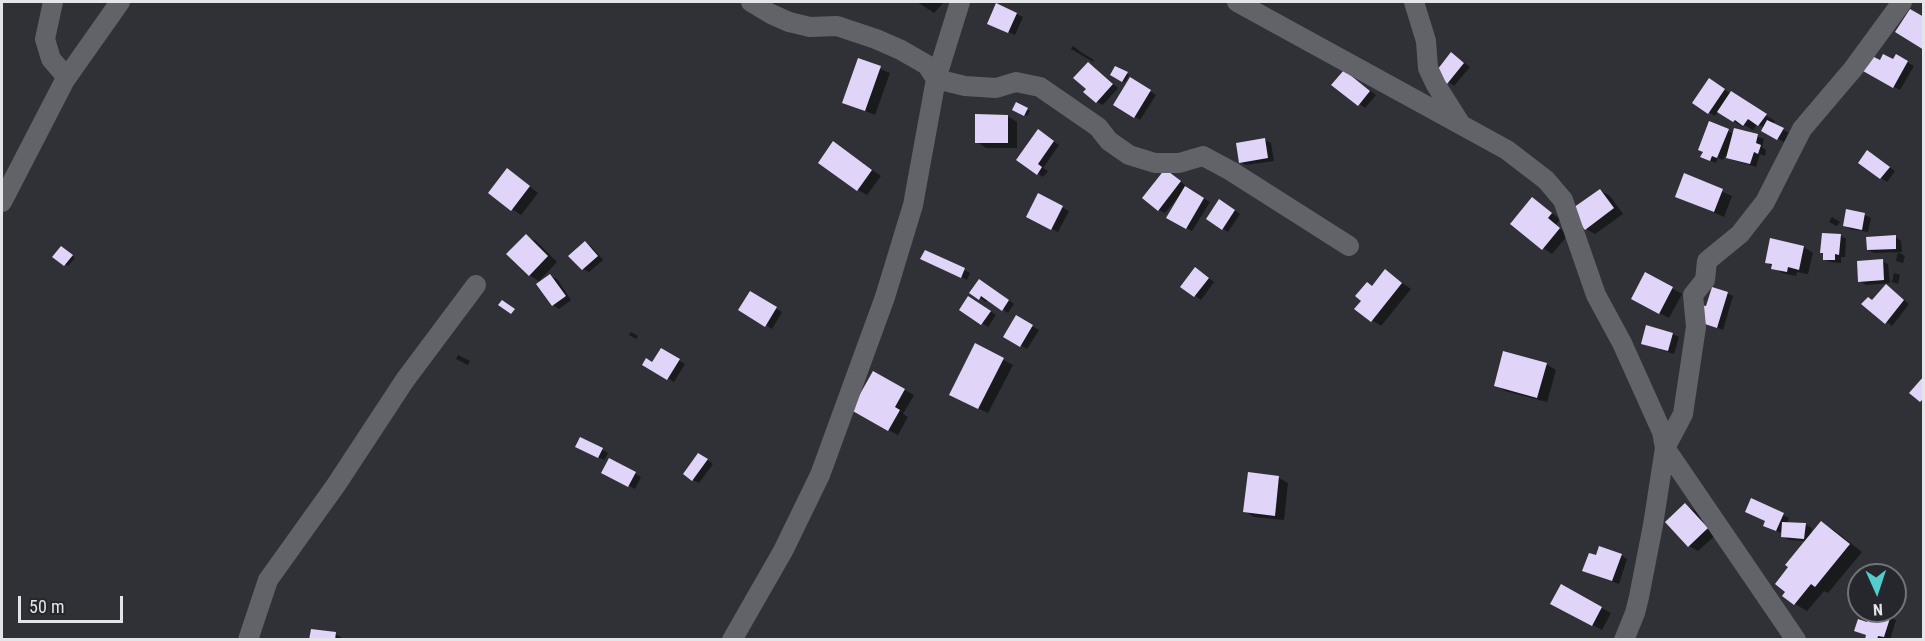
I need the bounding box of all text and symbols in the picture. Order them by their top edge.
north arrow [1847,563,1907,623]
scale bar [21,584,126,622]
text: 50 m [29,596,64,617]
text: N [1872,600,1883,619]

